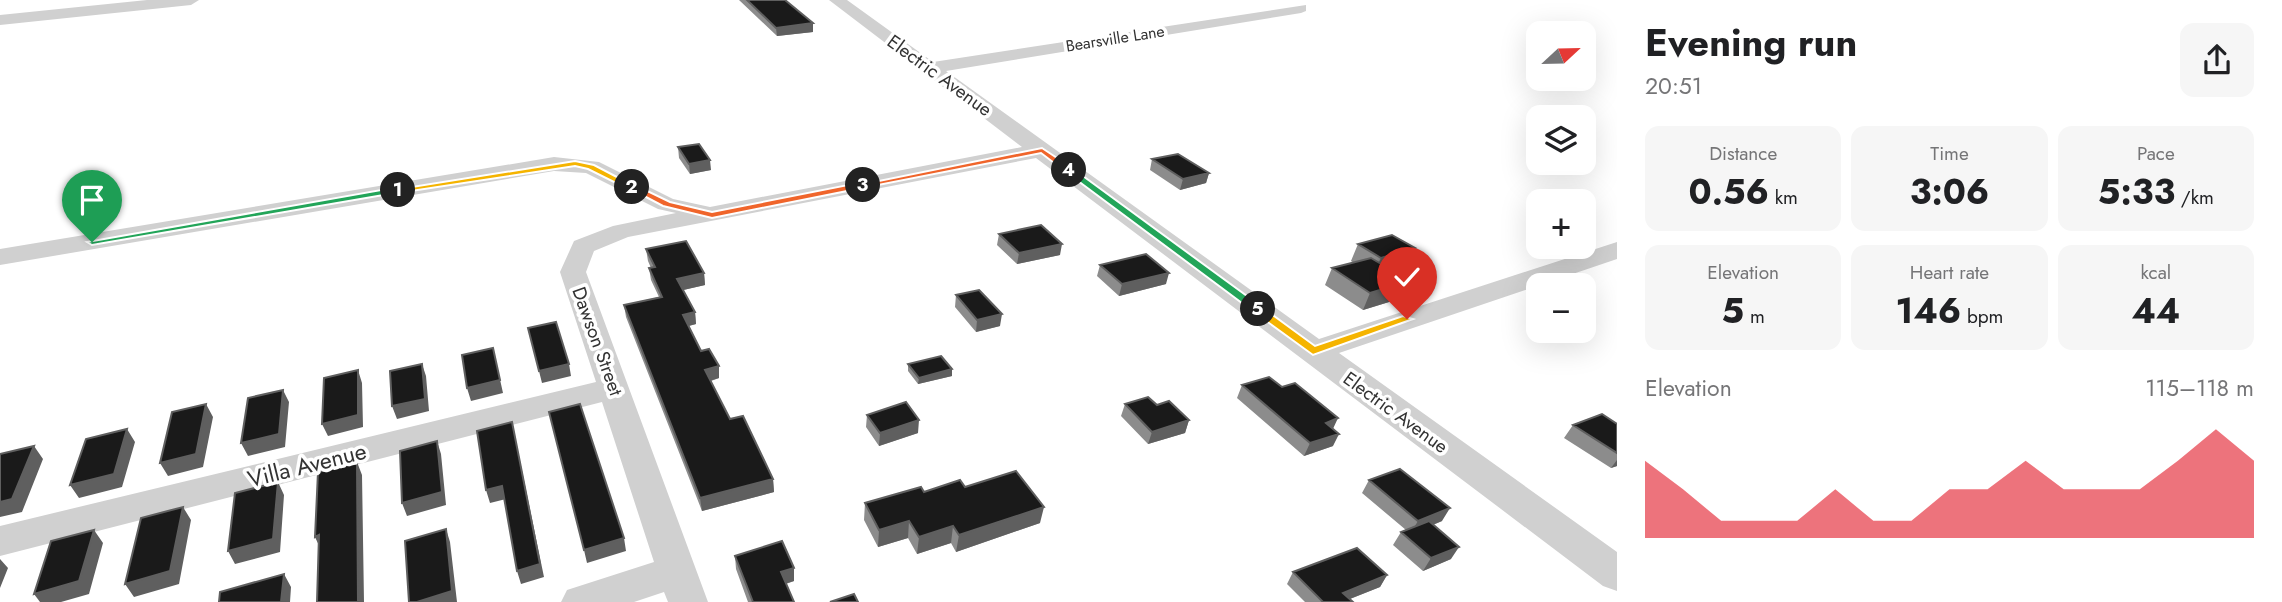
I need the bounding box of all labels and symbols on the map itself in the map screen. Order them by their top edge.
street label: Bearsville Lane [1064,19,1166,58]
north arrow [1526,21,1596,91]
street label: Electric Avenue [882,28,998,123]
pin: 4 [1052,152,1086,188]
pin: 3 [846,168,880,202]
pin [62,170,122,242]
pin: 2 [614,170,650,204]
pin: 1 [380,172,416,208]
pin [1377,247,1437,319]
street label: Dawson Street [565,283,630,400]
pin: 5 [1240,292,1276,326]
street label: Electric Avenue [1338,365,1454,460]
street label: Villa Avenue [244,434,370,496]

